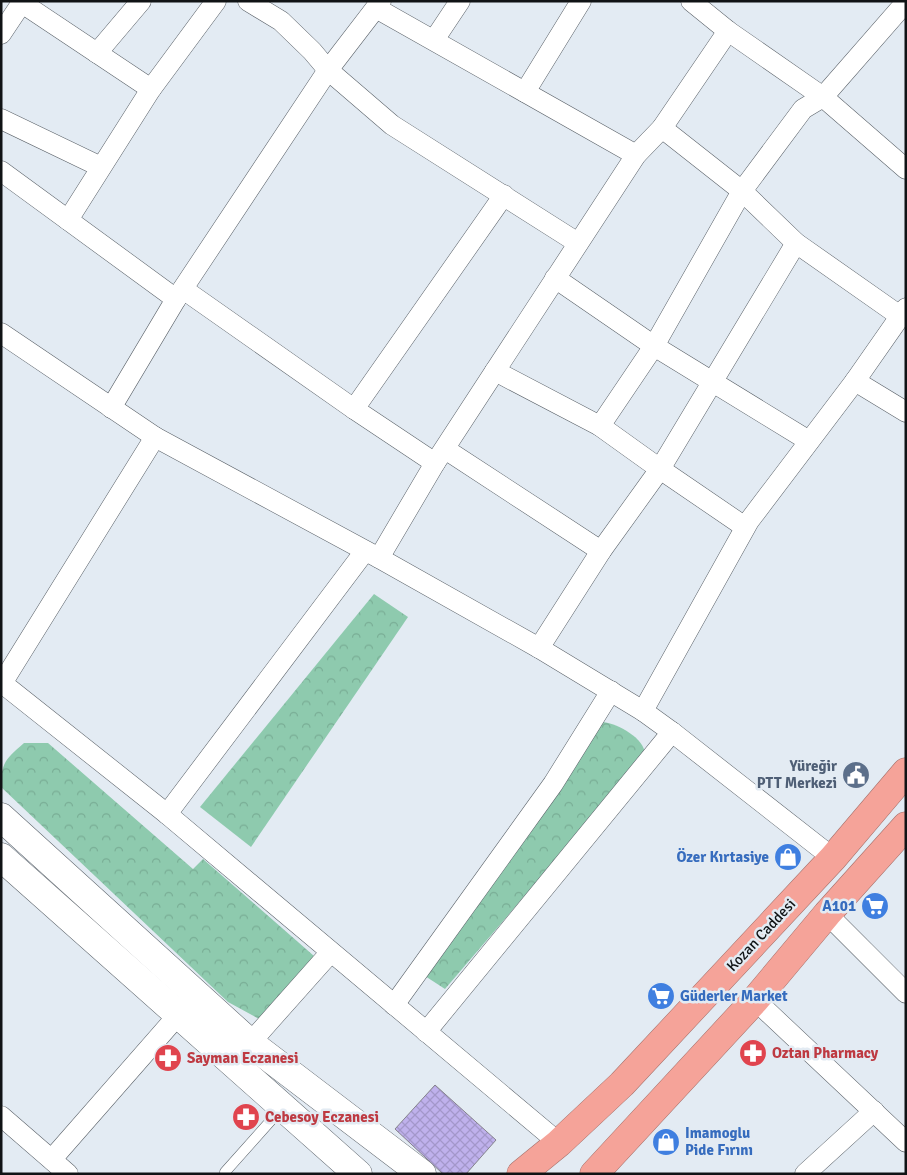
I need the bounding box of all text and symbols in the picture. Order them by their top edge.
place label: Yüreğir PTT Merkezi [757,757,837,792]
public building icon: Yüreğir PTT Merkezi [841,760,871,790]
shop icon: Özer Kırtasiye [773,842,803,872]
place label: Özer Kırtasiye [676,848,769,866]
supermarket icon: A101 [860,891,890,921]
street label: Kozan Caddesi [723,895,799,975]
place label: A101 [822,897,856,915]
supermarket icon: Güderler Market [646,981,676,1011]
place label: Güderler Market [680,987,788,1005]
pharmacy icon: Oztan Pharmacy [738,1038,768,1068]
pharmacy icon: Sayman Eczanesi [153,1043,183,1073]
place label: Oztan Pharmacy [772,1044,879,1062]
place label: Sayman Eczanesi [187,1049,299,1067]
pharmacy icon: Cebesoy Eczanesi [231,1102,261,1132]
place label: Cebesoy Eczanesi [265,1108,379,1126]
place label: Imamoglu Pide Fırını [685,1124,753,1159]
shop icon: Imamoglu Pide Fırını [651,1127,681,1157]

